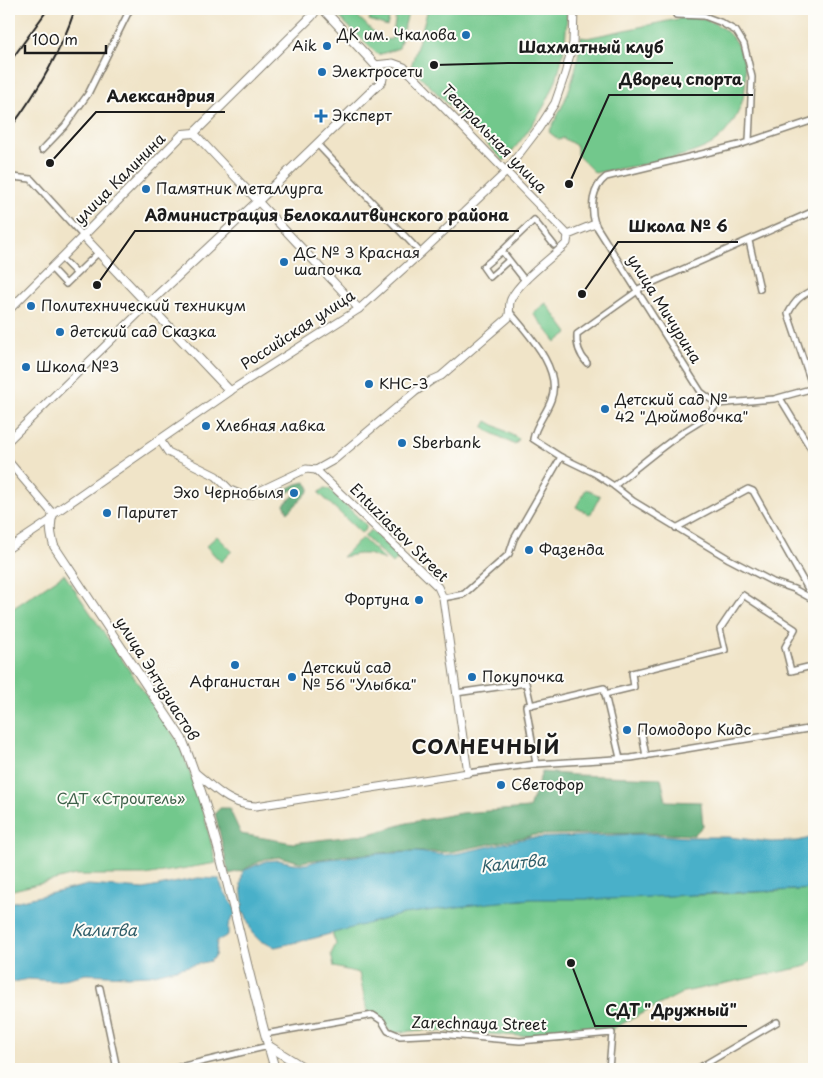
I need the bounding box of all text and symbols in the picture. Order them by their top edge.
scale bar [25,22,106,54]
place label: ДК им. Чкалова [336,22,457,45]
text: 100 m [32,27,78,50]
marker: ДК им. Чкалова [460,29,472,41]
callout: Шахматный клуб [508,32,673,63]
place label: Aik [292,33,317,56]
text: Шахматный клуб [519,34,664,58]
marker: Aik [321,40,333,52]
place label: Электросети [332,59,423,82]
callout: Дворец спорта [609,64,753,95]
marker: Электросети [316,66,328,78]
text: Дворец спорта [618,66,743,90]
street label: Театральная улица [437,78,554,198]
callout: Александрия [96,81,225,112]
text: Александрия [107,83,215,107]
place label: Эксперт [332,103,393,126]
marker: Эксперт [314,109,328,123]
street label: улица Калинина [68,127,170,229]
place label: Памятник металлурга [156,176,324,199]
marker: Памятник металлурга [140,183,152,195]
callout: Администрация Белокалитвинского района [135,200,519,231]
text: Администрация Белокалитвинского района [145,202,509,226]
callout: Школа № 6 [618,211,738,242]
text: Школа № 6 [629,213,727,237]
place label: ДС № 3 Красная шапочка [293,240,420,280]
street label: улица Мичурина [622,249,708,368]
marker: ДС № 3 Красная шапочка [278,256,290,268]
street label: Российская улица [235,283,359,374]
place label: Политехнический техникум [41,293,246,316]
marker: Политехнический техникум [25,300,37,312]
place label: детский сад Сказка [70,319,217,342]
marker: детский сад Сказка [54,326,66,338]
place label: Школа №3 [36,354,119,377]
marker: Школа №3 [20,361,32,373]
place label: КНС-3 [379,371,428,394]
marker: КНС-3 [363,378,375,390]
place label: Детский сад № 42 "Дюймовочка" [614,387,748,427]
marker: Детский сад № 42 "Дюймовочка" [599,403,611,415]
place label: Хлебная лавка [216,413,326,436]
marker: Хлебная лавка [200,420,212,432]
place label: Sberbank [412,430,481,453]
marker: Sberbank [396,437,408,449]
street label: Entuziastov Street [345,477,455,587]
place label: Эхо Чернобыля [173,480,284,503]
marker: Эхо Чернобыля [288,487,300,499]
place label: Паритет [117,500,179,523]
marker: Паритет [101,507,113,519]
place label: Фазенда [539,537,605,560]
marker: Фазенда [523,544,535,556]
place label: Фортуна [345,587,410,610]
marker: Фортуна [413,594,425,606]
street label: улица Энтузиастов [111,612,206,745]
place label: Детский сад № 56 "Улыбка" [301,655,417,695]
marker: Афганистан [229,659,241,671]
place label: Покупочка [482,664,564,687]
place label: Афганистан [190,669,280,692]
marker: Детский сад № 56 "Улыбка" [286,671,298,683]
marker: Покупочка [466,671,478,683]
place label: Помодоро Кидс [637,717,751,740]
marker: Помодоро Кидс [621,724,633,736]
district label: СОЛНЕЧНЫЙ [412,731,560,761]
place label: Светофор [511,772,584,795]
marker: Светофор [495,779,507,791]
park label: СДТ «Строитель» [57,786,186,809]
water label: Калитва [479,847,548,877]
water label: Калитва [71,917,138,941]
callout: СДТ "Дружный" [595,995,747,1026]
text: СДТ "Дружный" [605,997,737,1021]
street label: Zarechnaya Street [411,1010,547,1035]

